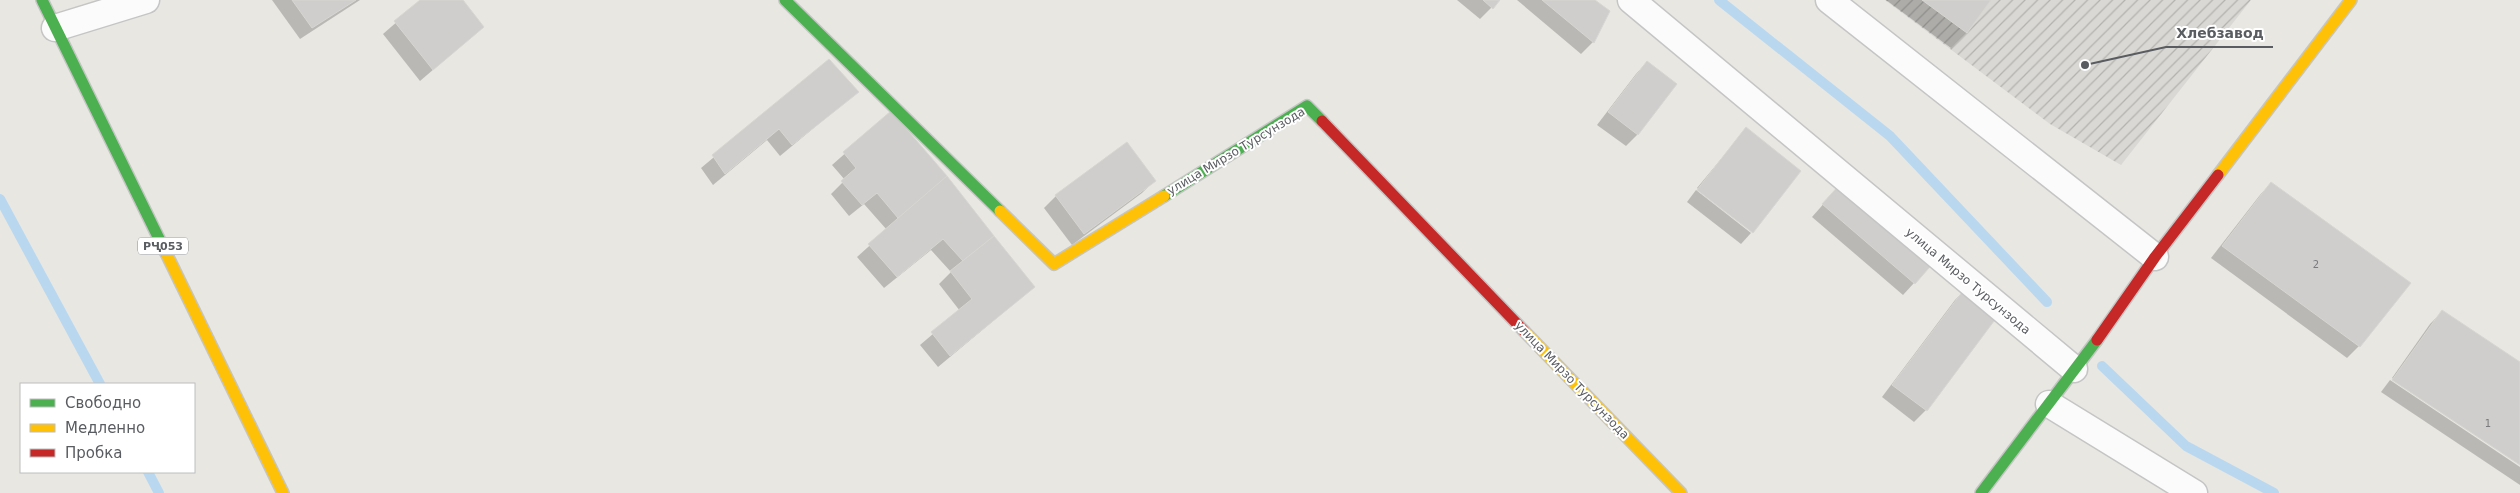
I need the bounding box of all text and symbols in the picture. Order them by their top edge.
callout: Хлебзавод [2166,18,2273,47]
text: Хлебзавод [2176,25,2264,41]
street label: улица Мирзо Турсунзода [1165,104,1307,198]
street label: улица Мирзо Турсунзода [1903,225,2033,337]
road number: РҶ053 [138,238,188,255]
house number: 2 [2313,259,2319,270]
street label: улица Мирзо Турсунзода [1512,318,1632,442]
legend [20,383,195,473]
text: Свободно [65,394,141,412]
house number: 1 [2485,418,2491,429]
text: Медленно [65,419,145,437]
text: Пробка [65,444,122,462]

